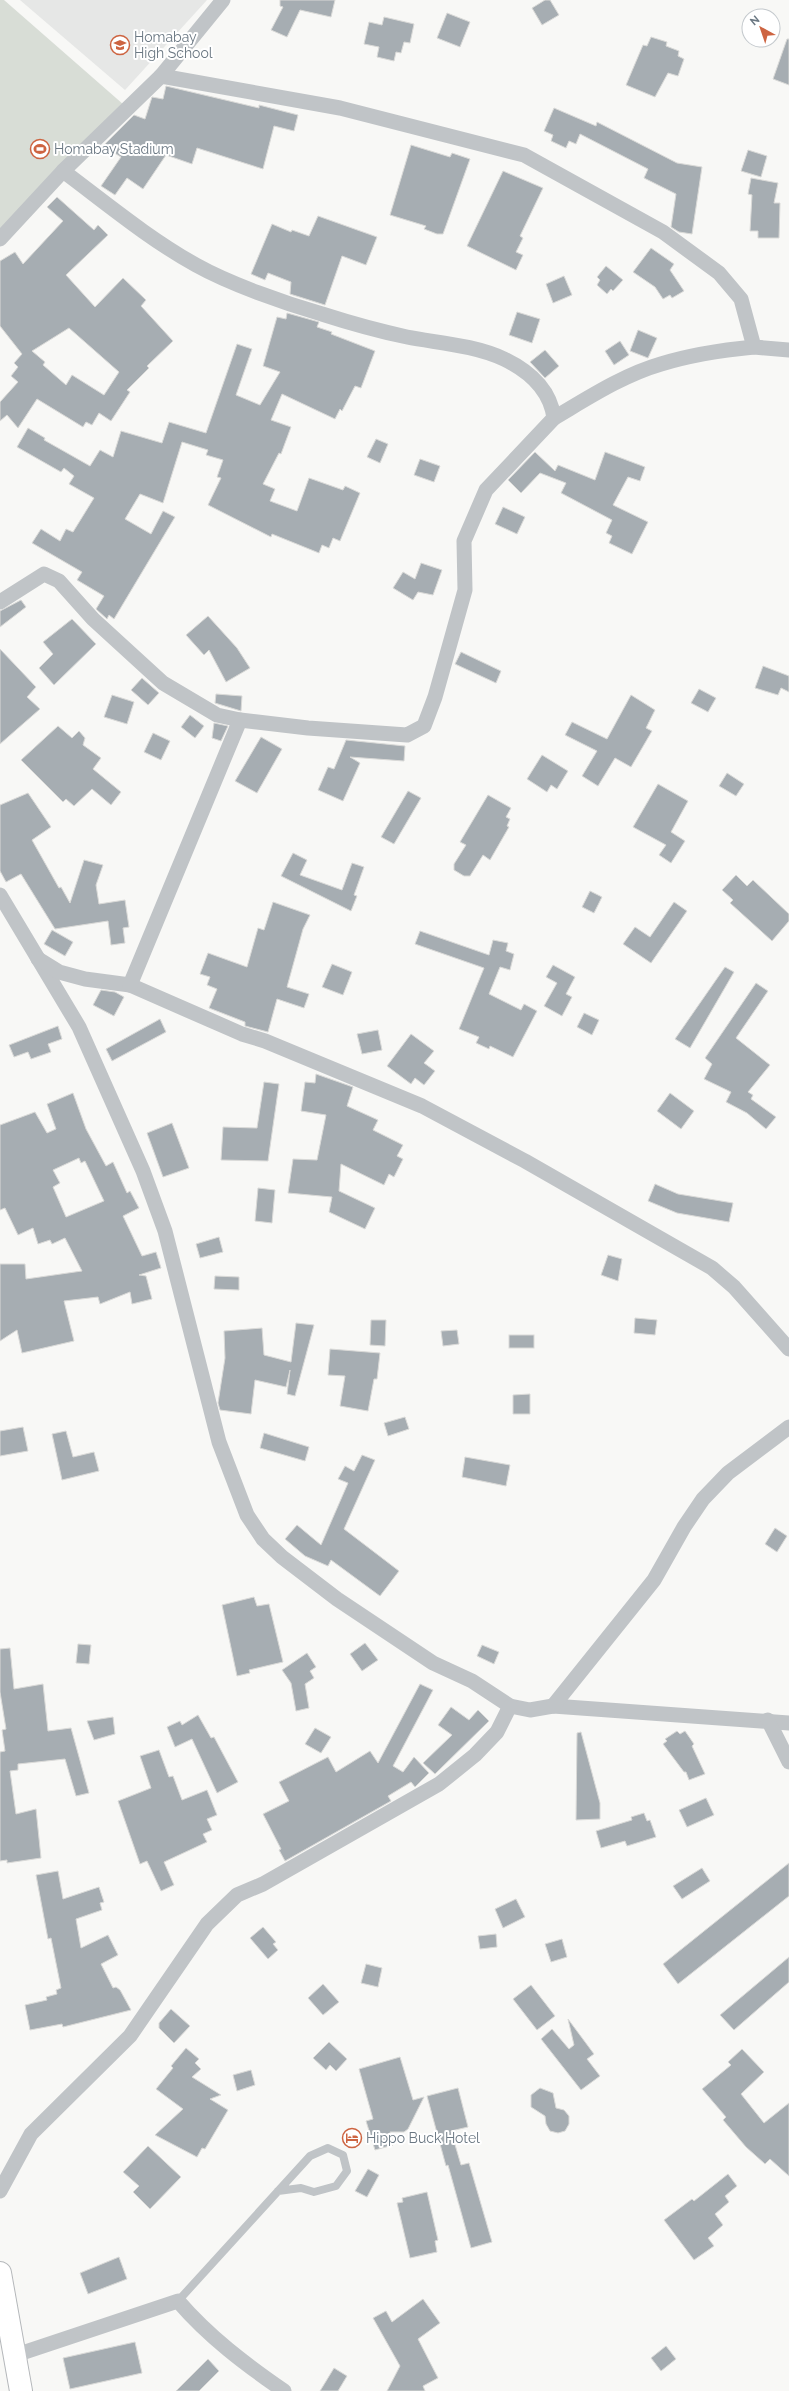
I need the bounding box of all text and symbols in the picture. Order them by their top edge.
north arrow [741,8,781,48]
text: N [747,13,762,28]
place label: Homabay High School [134,29,213,61]
school or university icon: Homabay High School [109,34,131,56]
sports icon: Homabay Stadium [29,138,51,160]
place label: Homabay Stadium [54,141,174,157]
hotel icon: Hippo Buck Hotel [341,2127,363,2149]
place label: Hippo Buck Hotel [366,2130,480,2146]

